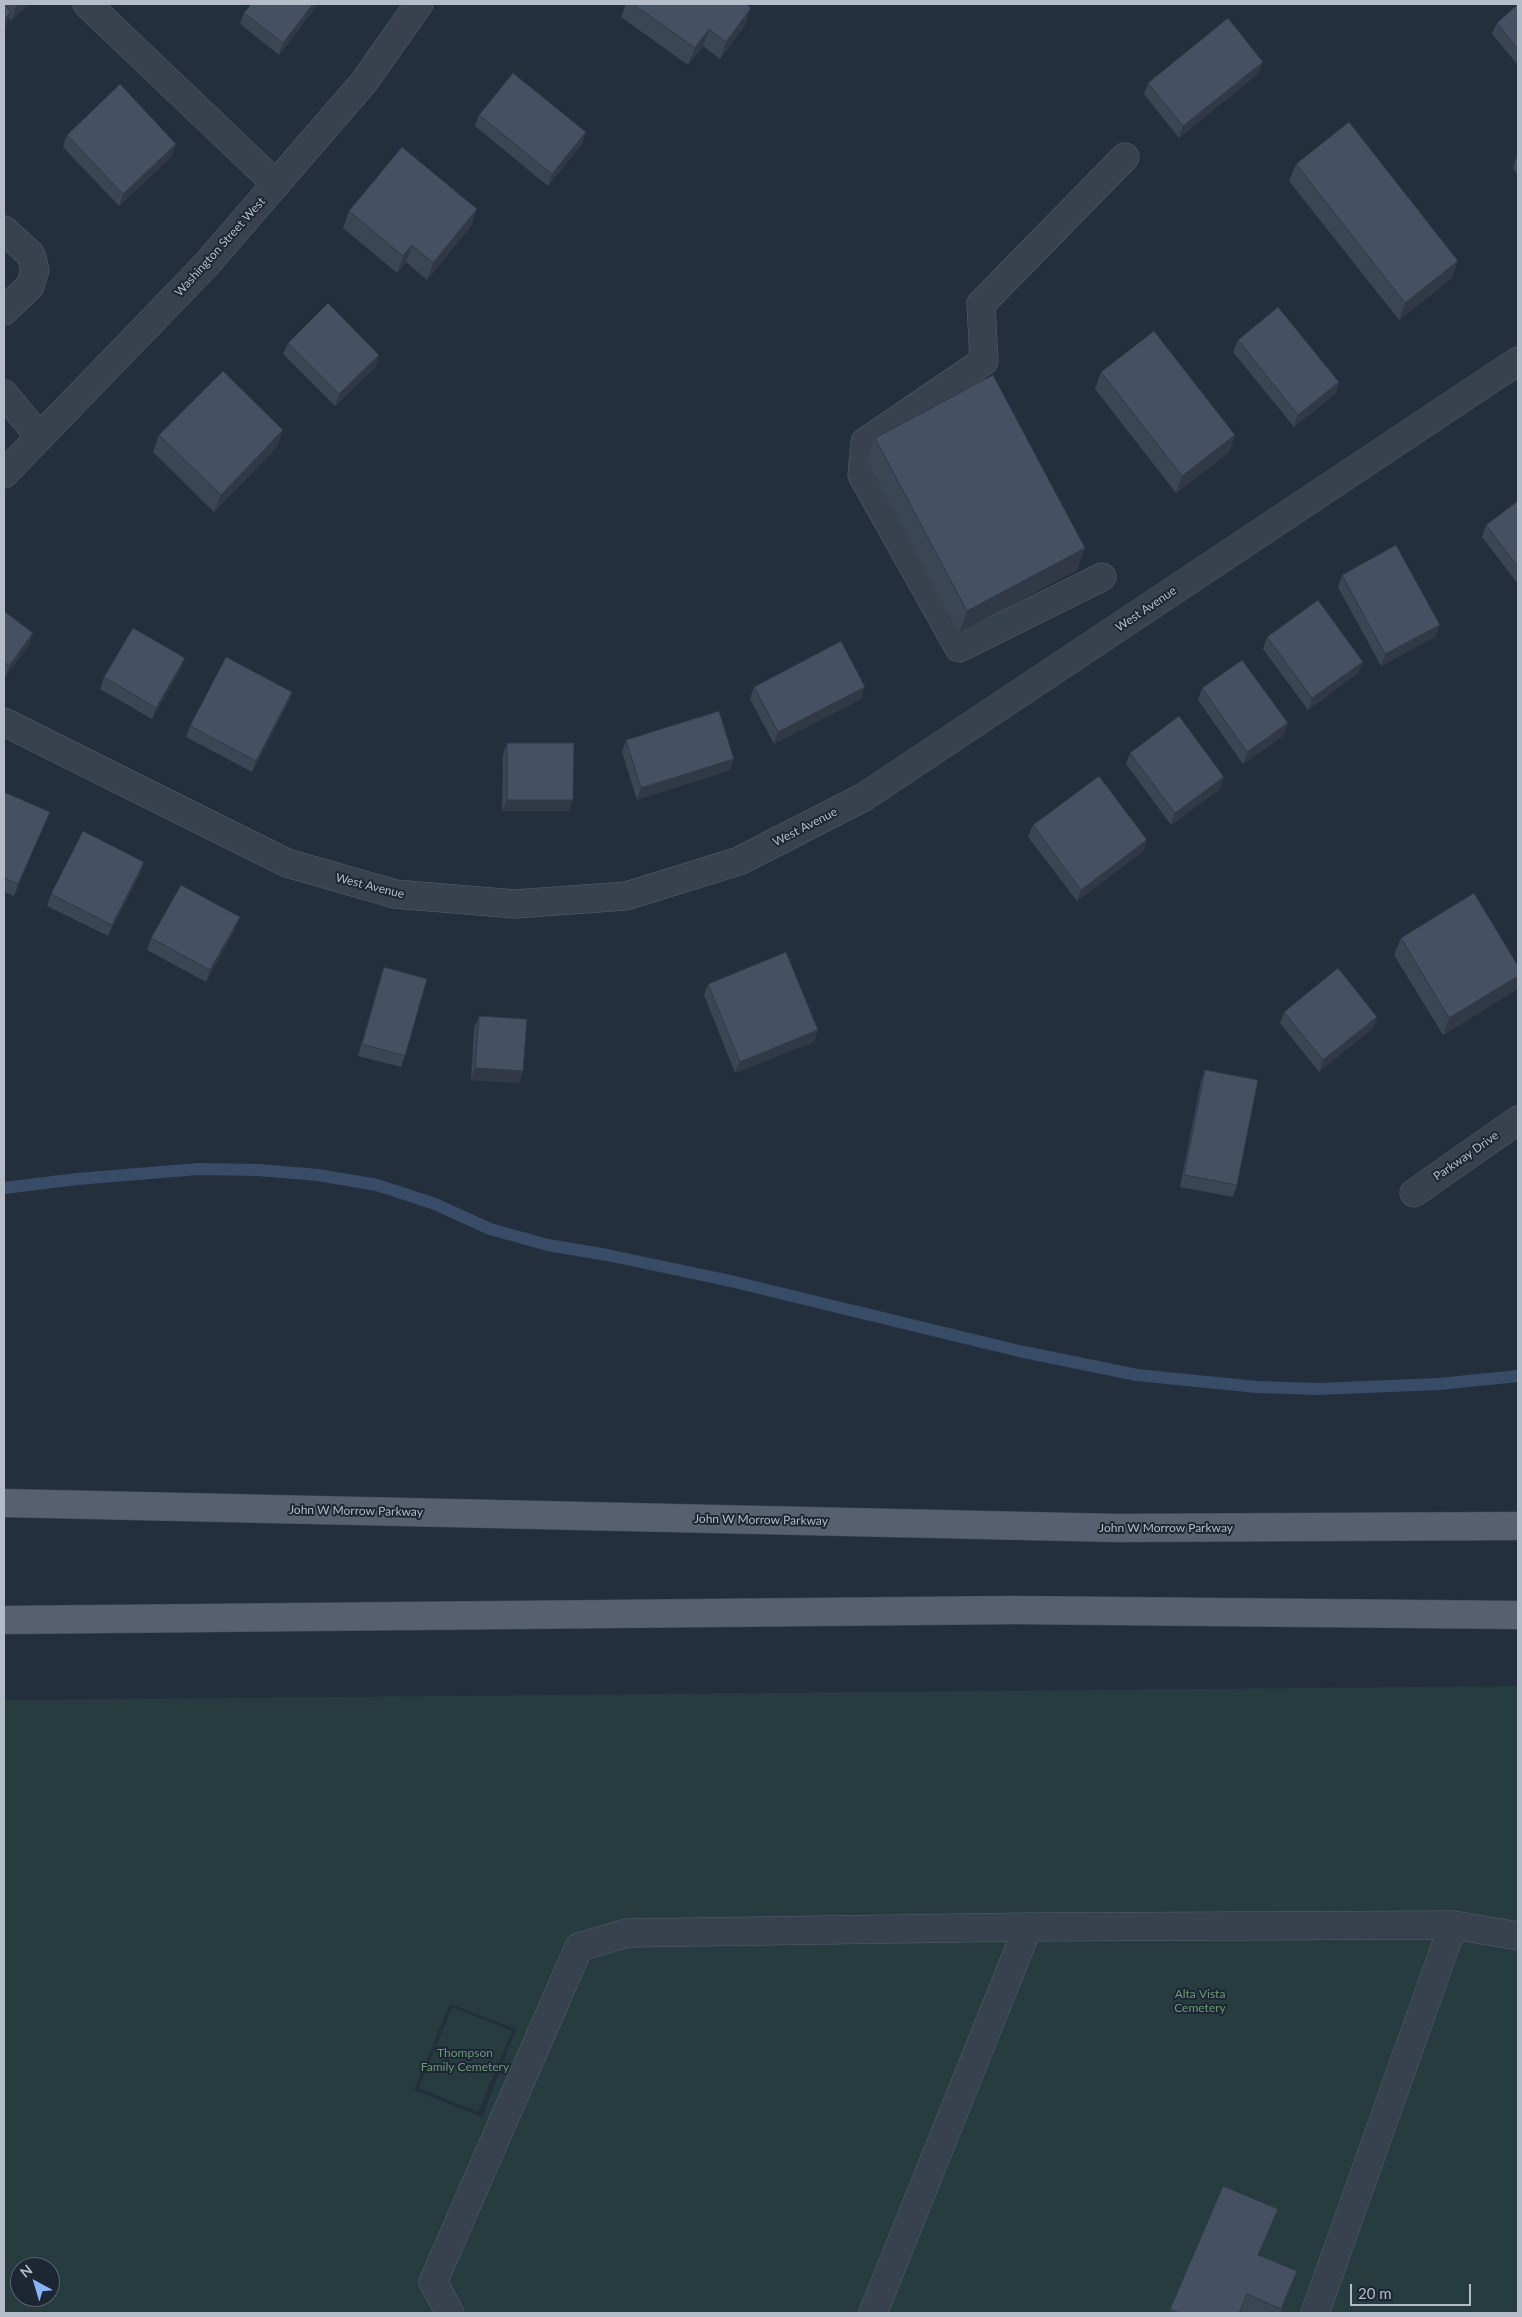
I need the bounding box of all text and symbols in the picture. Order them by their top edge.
street label: Washington Street West [172,194,268,300]
street label: West Avenue [1113,583,1179,635]
street label: West Avenue [770,805,840,849]
street label: West Avenue [334,871,406,901]
street label: Parkway Drive [1431,1128,1501,1184]
street label: John W Morrow Parkway [289,1503,423,1519]
street label: John W Morrow Parkway [694,1512,828,1528]
street label: John W Morrow Parkway [1099,1521,1233,1535]
park label: Alta Vista Cemetery [1174,1987,1226,2015]
park label: Thompson Family Cemetery [421,2046,509,2074]
north arrow [10,2257,60,2307]
text: N [16,2261,35,2281]
scale bar [1352,2274,1473,2306]
text: 20 m [1358,2284,1392,2302]

